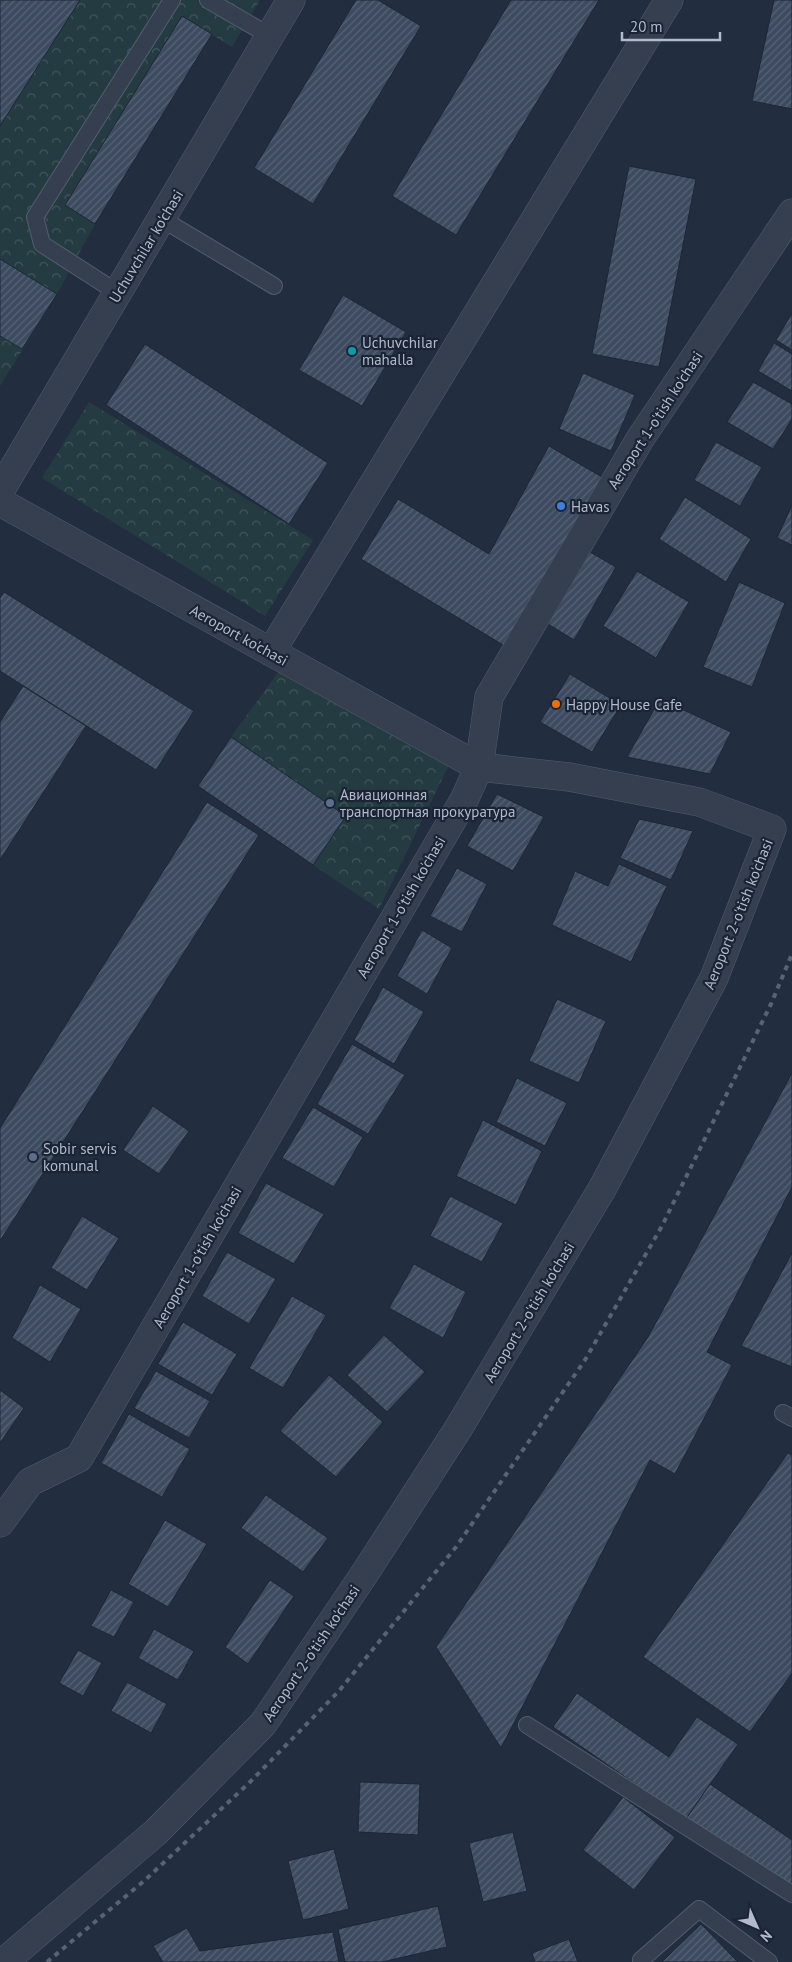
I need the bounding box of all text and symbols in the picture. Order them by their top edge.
scale bar [622,10,720,42]
text: 20 m [630,17,663,36]
street label: Uchuvchilar ko'chasi [105,186,187,306]
place label: Uchuvchilar mahalla [362,333,438,369]
marker: Uchuvchilar mahalla [346,345,358,357]
street label: Aeroport 1-o'tish ko'chasi [603,347,707,493]
place label: Havas [571,497,610,516]
marker: Havas [555,500,567,512]
street label: Aeroport ko'chasi [187,600,291,670]
place label: Happy House Cafe [566,695,682,714]
marker: Happy House Cafe [550,698,562,710]
place label: Авиационная транспортная прокуратура [340,785,515,821]
marker: Авиационная транспортная прокуратура [324,797,336,809]
street label: Aeroport 1-o'tish ko'chasi [353,833,449,981]
street label: Aeroport 2-o'tish ko'chasi [699,836,777,992]
place label: Sobir servis komunal [43,1139,117,1175]
marker: Sobir servis komunal [27,1151,39,1163]
street label: Aeroport 1-o'tish ko'chasi [149,1183,245,1331]
street label: Aeroport 2-o'tish ko'chasi [479,1238,579,1386]
street label: Aeroport 2-o'tish ko'chasi [258,1581,364,1725]
north arrow [732,1902,782,1952]
text: N [757,1927,776,1946]

